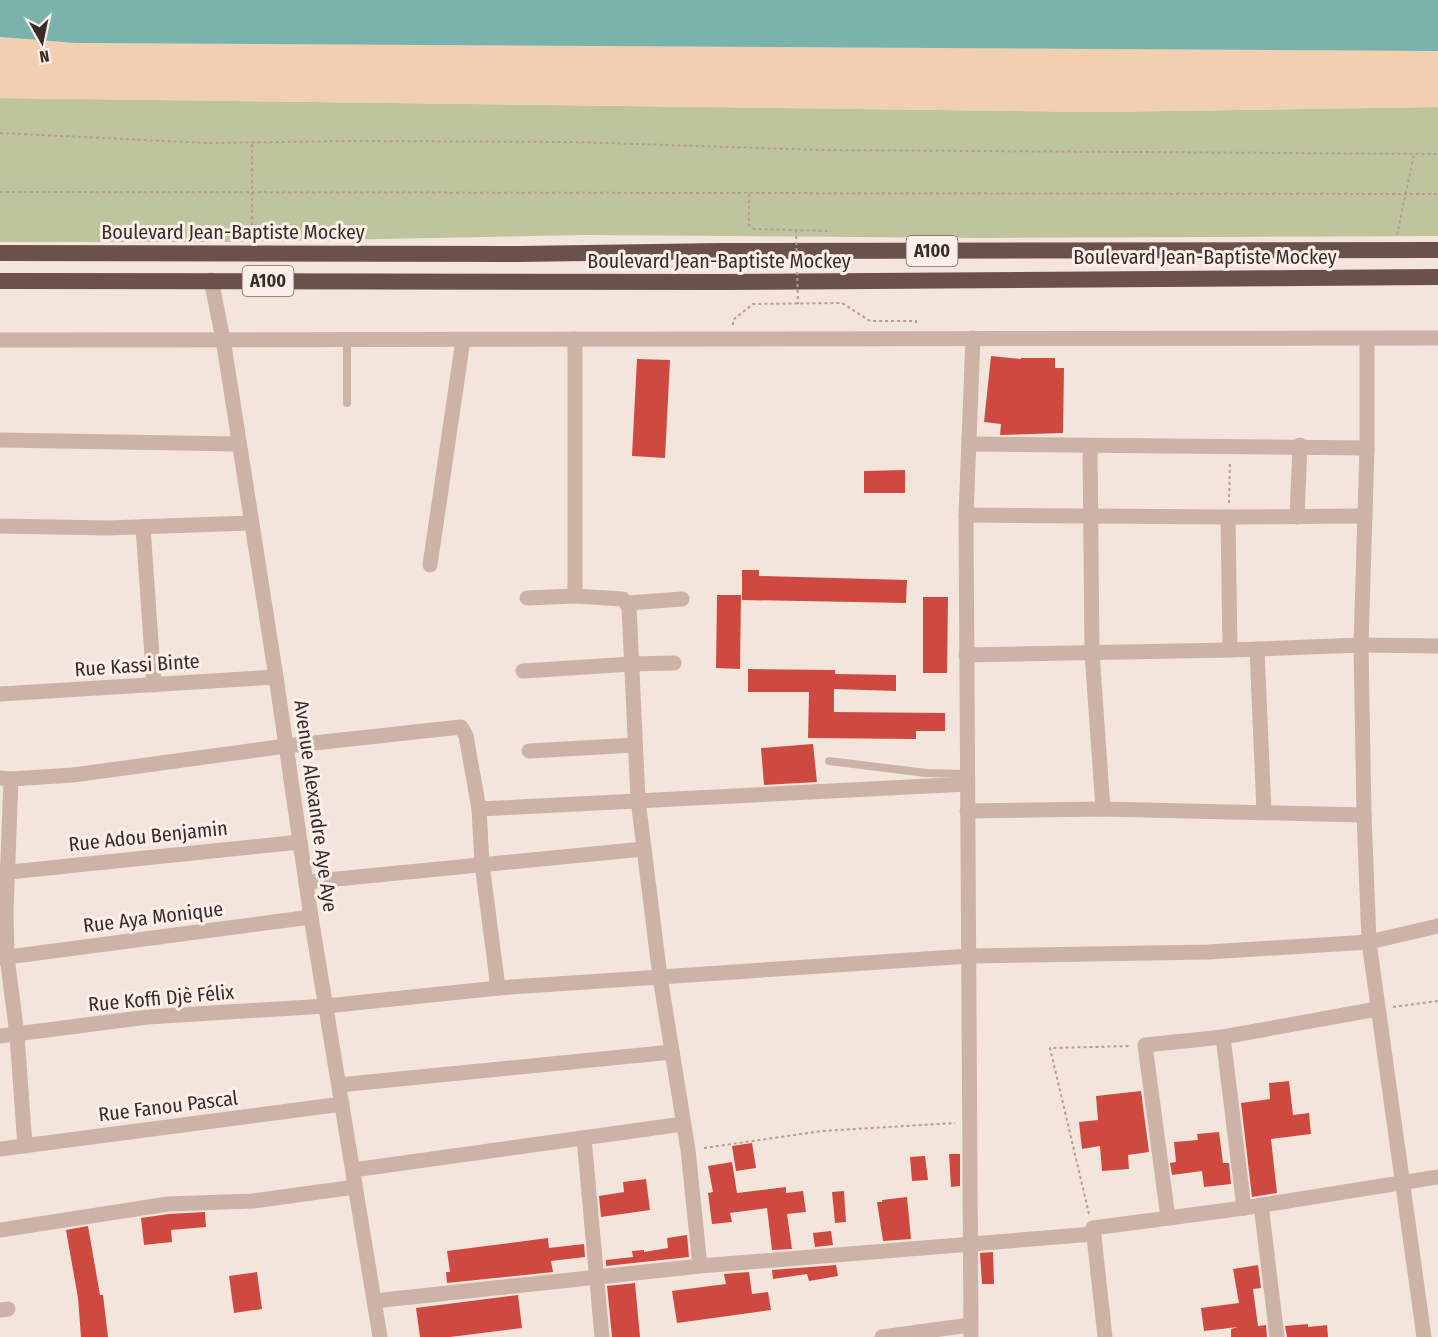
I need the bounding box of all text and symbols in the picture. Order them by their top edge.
north arrow [12,12,72,72]
text: N [38,46,50,66]
street label: Boulevard Jean-Baptiste Mockey [101,220,365,244]
road number: A100 [906,236,958,266]
street label: Boulevard Jean-Baptiste Mockey [1073,245,1337,269]
street label: Boulevard Jean-Baptiste Mockey [587,249,851,273]
road number: A100 [242,266,294,296]
street label: Rue Kassi Binte [74,649,200,681]
street label: Avenue Alexandre Aye Aye [289,698,343,914]
street label: Rue Adou Benjamin [67,816,229,856]
street label: Rue Aya Monique [82,896,224,938]
street label: Rue Koffi Djè Félix [87,980,235,1016]
street label: Rue Fanou Pascal [97,1086,239,1126]

